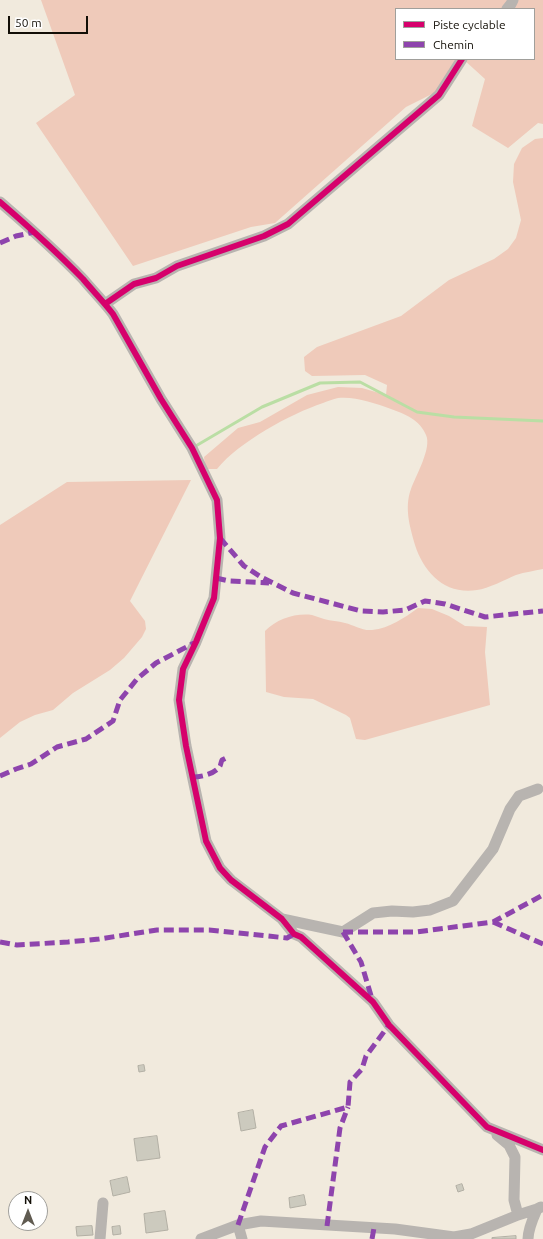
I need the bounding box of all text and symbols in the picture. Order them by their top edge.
scale bar [10,8,90,34]
legend [395,8,535,60]
text: 50 m [15,16,42,29]
text: Piste cyclable [433,18,506,31]
text: Chemin [433,38,474,51]
north arrow [8,1191,48,1231]
text: N [24,1194,32,1206]

